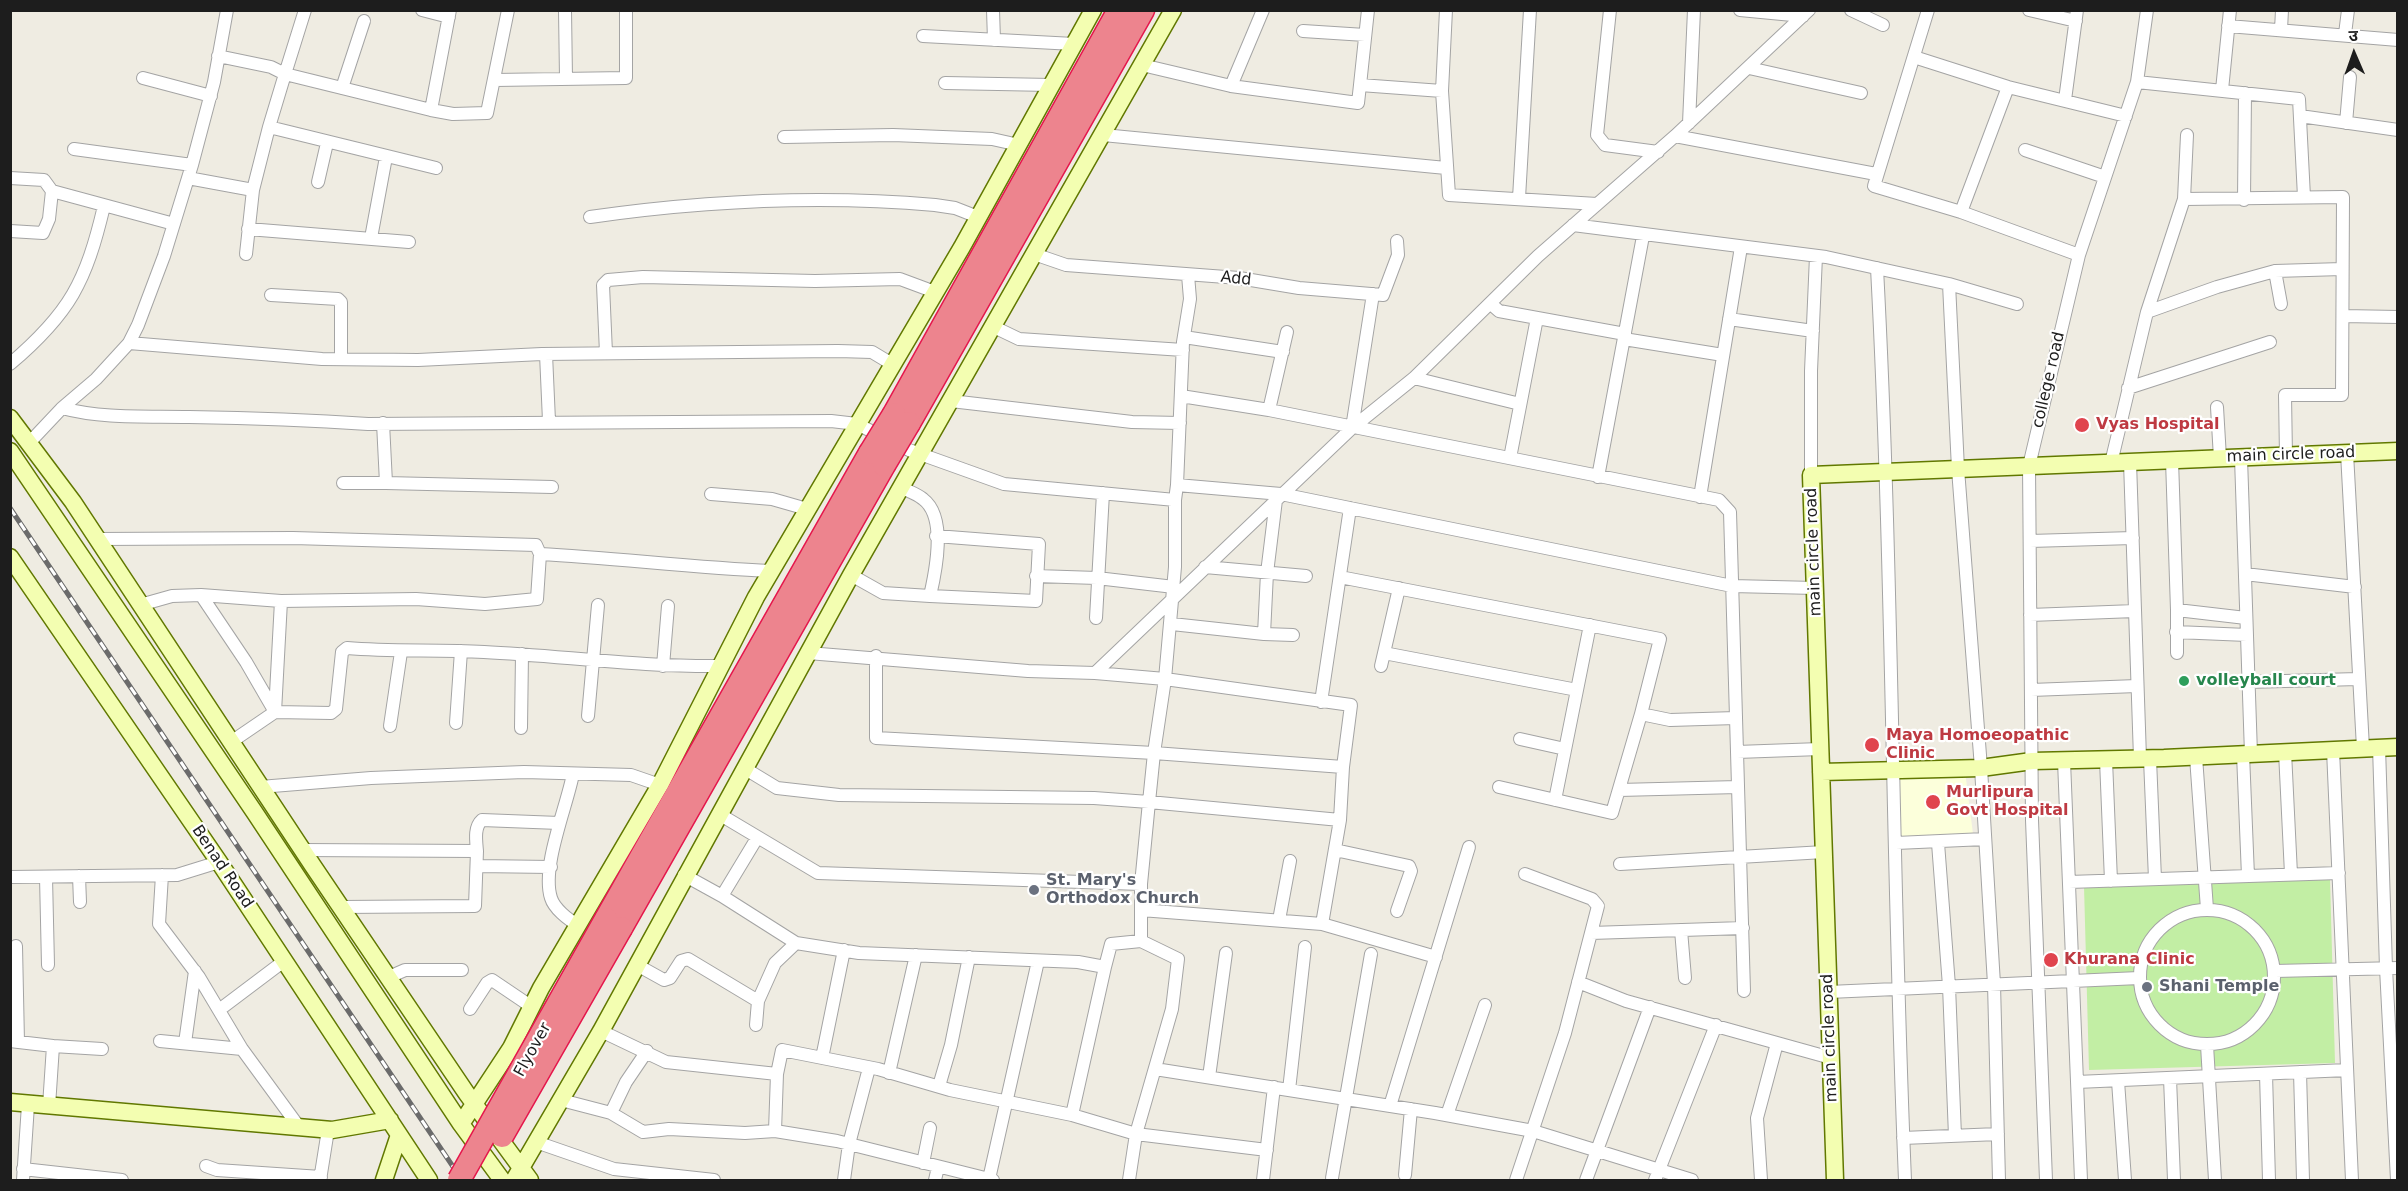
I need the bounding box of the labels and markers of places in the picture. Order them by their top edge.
place label: Vyas Hospital [2096,415,2219,435]
marker: Vyas Hospital [2073,416,2091,434]
place label: volleyball court [2196,671,2336,691]
marker: volleyball court [2177,674,2191,688]
place label: Maya Homoeopathic Clinic [1886,726,2069,764]
marker: Maya Homoeopathic Clinic [1863,736,1881,754]
place label: Murlipura Govt Hospital [1946,783,2069,821]
marker: Murlipura Govt Hospital [1924,793,1942,811]
place label: St. Mary's Orthodox Church [1046,871,1199,909]
marker: St. Mary's Orthodox Church [1027,883,1041,897]
place label: Khurana Clinic [2064,950,2195,970]
marker: Khurana Clinic [2042,951,2060,969]
place label: Shani Temple [2159,977,2279,997]
marker: Shani Temple [2140,980,2154,994]

